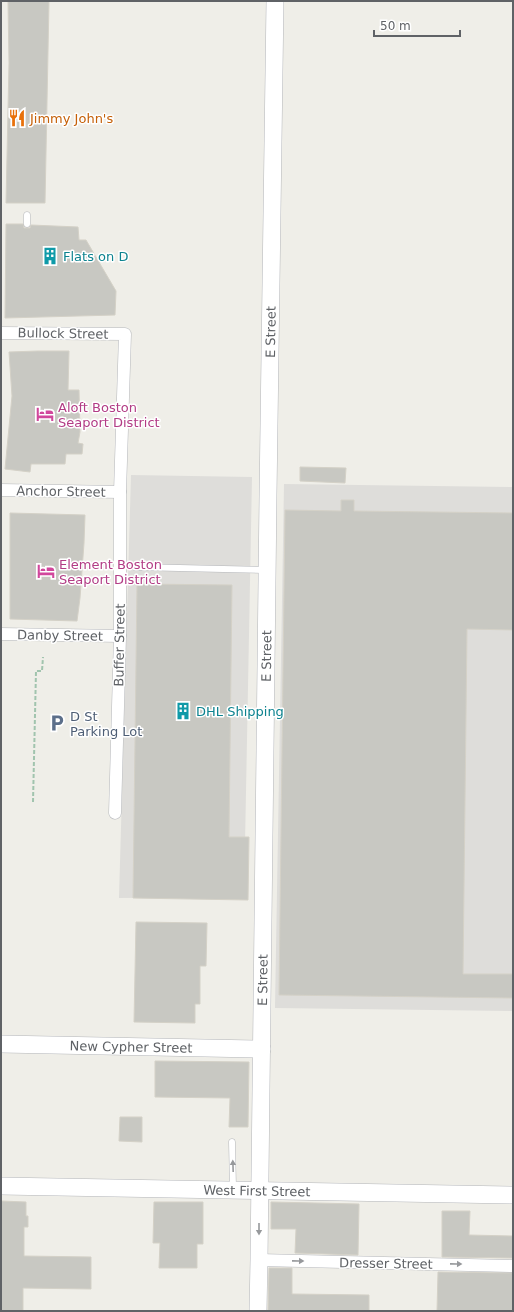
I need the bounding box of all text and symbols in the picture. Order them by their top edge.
scale bar [374,12,460,38]
text: 50 m [380,19,411,33]
restaurant icon: Jimmy John's [7,108,27,128]
place label: Jimmy John's [29,111,113,126]
building icon: Flats on D [40,246,60,266]
place label: Flats on D [63,249,128,264]
street label: E Street [263,306,279,358]
street label: Bullock Street [18,325,108,342]
place label: Aloft Boston Seaport District [58,400,160,430]
hotel icon: Aloft Boston Seaport District [35,404,55,424]
street label: Anchor Street [16,483,106,500]
place label: Element Boston Seaport District [59,557,162,587]
hotel icon: Element Boston Seaport District [36,561,56,581]
street label: Buffer Street [111,603,128,687]
street label: Danby Street [17,627,103,644]
street label: E Street [259,630,274,682]
building icon: DHL Shipping [173,701,193,721]
place label: DHL Shipping [196,704,284,719]
place label: D St Parking Lot [70,709,142,739]
parking icon: D St Parking Lot [47,713,67,733]
street label: E Street [255,954,271,1006]
street label: New Cypher Street [69,1038,193,1056]
one-way arrow [229,1160,236,1172]
street label: West First Street [203,1183,311,1199]
one-way arrow [256,1223,262,1236]
street label: Dresser Street [339,1255,433,1272]
one-way arrow [292,1257,304,1264]
one-way arrow [450,1261,462,1268]

